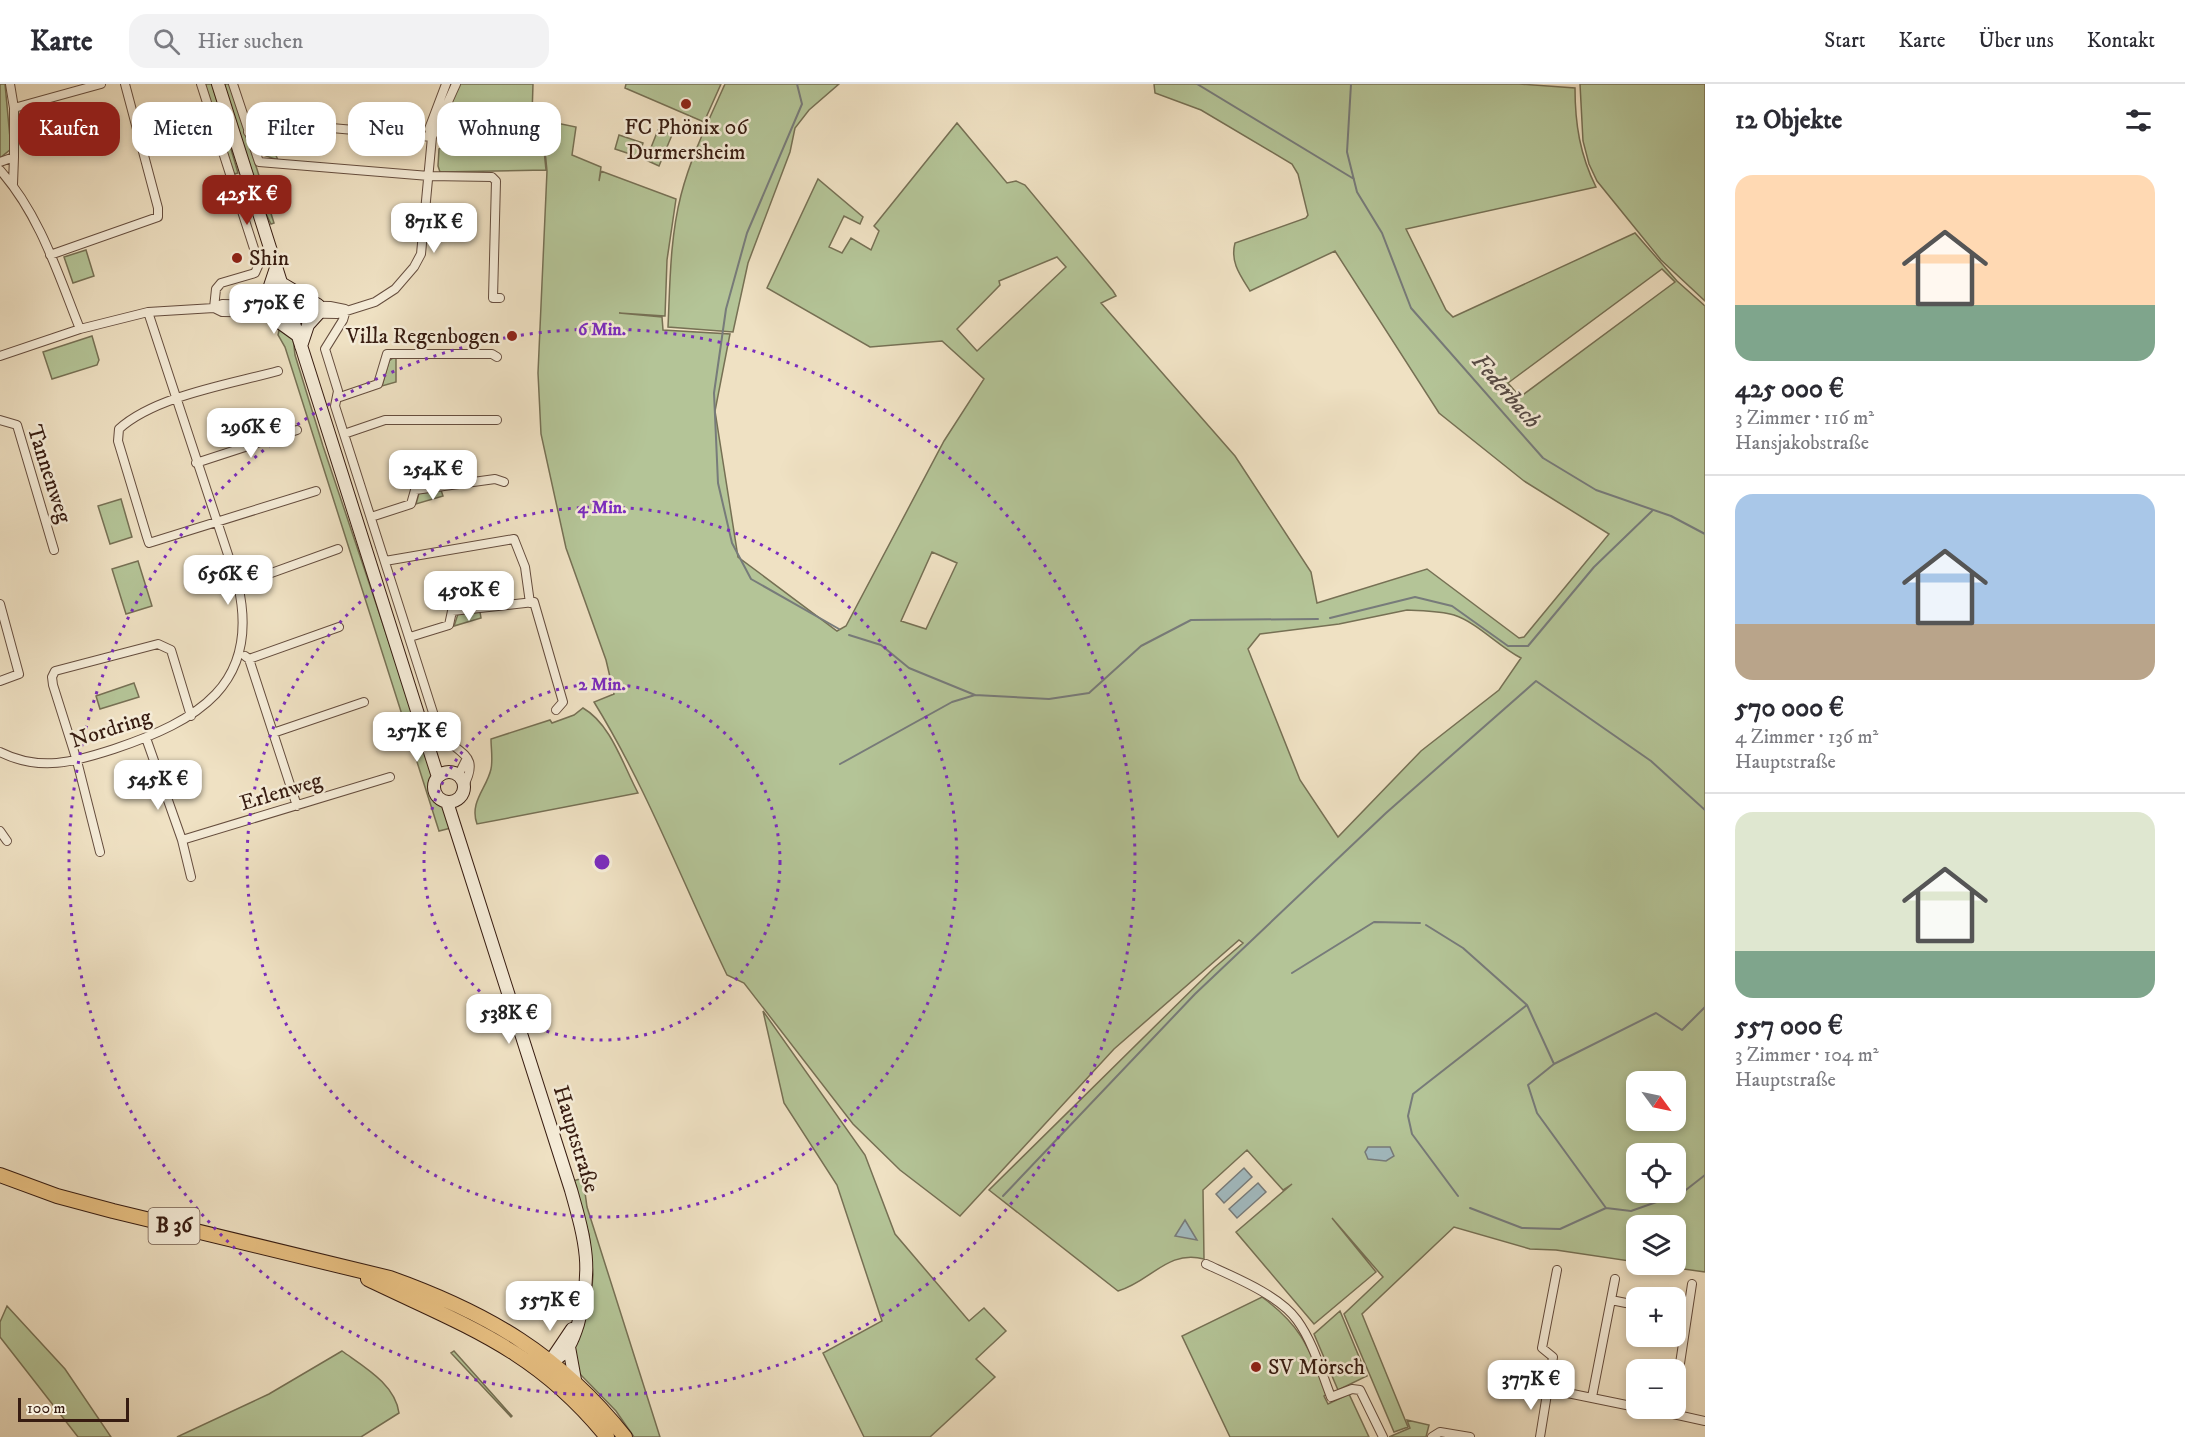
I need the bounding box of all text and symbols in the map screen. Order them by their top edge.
search box [129,14,549,68]
text: Karte [30,24,93,59]
icon: search [150,25,183,58]
text: Hier suchen [198,28,303,55]
text: Start [1824,28,1866,54]
text: Karte [1899,28,1945,54]
text: Über uns [1978,28,2054,54]
text: Kontakt [2087,28,2155,54]
marker: FC Phönix 06 Durmersheim [679,97,693,111]
chip: Kaufen [18,102,120,156]
chip: Mieten [132,102,234,156]
chip: Filter [246,102,336,156]
chip: Neu [348,102,425,156]
chip: Wohnung [437,102,561,156]
text: 12 Objekte [1735,104,1842,137]
icon: filters [2122,104,2155,137]
place label: FC Phönix 06 Durmersheim [624,114,749,166]
pin: 425K € [198,175,296,226]
text: 425K € [216,182,278,207]
pin: 871K € [385,203,483,254]
text: 871K € [405,210,463,235]
icon: home [1891,214,1999,322]
place label: Shin [249,245,290,272]
marker: Shin [230,251,244,265]
pin: 570K € [225,284,323,335]
text: 570K € [243,291,305,316]
text: 6 Min. [578,319,626,341]
place label: Villa Regenbogen [345,323,501,350]
marker: Villa Regenbogen [505,329,519,343]
water label: Federbach [1465,347,1547,435]
text: 425 000 € [1735,373,1844,406]
text: 3 Zimmer · 116 m² [1735,406,1874,431]
pin: 296K € [202,408,300,459]
text: 296K € [221,415,281,440]
street label: Tannenweg [21,422,78,527]
text: Hansjakobstraße [1735,431,1869,456]
pin: 254K € [384,450,482,501]
text: 254K € [403,457,463,482]
text: 4 Min. [577,497,626,519]
icon: home [1891,533,1999,641]
pin: 656K € [179,555,277,606]
text: 656K € [198,562,258,587]
pin: 450K € [420,571,518,622]
text: 450K € [438,578,500,603]
text: 2 Min. [578,674,626,696]
text: 570 000 € [1735,692,1844,725]
street label: Nordring [67,703,155,755]
pin: 257K € [368,712,466,763]
text: 257K € [387,719,447,744]
text: 4 Zimmer · 136 m² [1735,725,1878,750]
text: Hauptstraße [1735,750,1836,775]
pin: 545K € [109,760,207,811]
text: 545K € [128,767,188,792]
street label: Erlenweg [237,767,326,817]
icon: home [1891,851,1999,959]
centre of rings [592,852,612,872]
pin: 538K € [460,994,558,1045]
text: 538K € [480,1001,538,1026]
text: 557 000 € [1735,1010,1843,1043]
text: 3 Zimmer · 104 m² [1735,1043,1879,1068]
text: Hauptstraße [1735,1068,1836,1093]
north arrow [1626,1071,1686,1131]
map controls [1626,1071,1686,1419]
street label: Hauptstraße [547,1082,605,1196]
button: locate [1626,1143,1686,1203]
road number: B 36 [148,1208,200,1244]
button: layers [1626,1215,1686,1275]
pin: 557K € [501,1281,599,1332]
button: + [1626,1287,1686,1347]
text: 557K € [520,1288,580,1313]
place label: SV Mörsch [1268,1354,1366,1381]
button: − [1626,1359,1686,1419]
marker: SV Mörsch [1249,1360,1263,1374]
pin: 377K € [1482,1360,1580,1411]
text: 377K € [1502,1367,1560,1392]
scale bar [18,1395,129,1422]
text: 100 m [27,1398,66,1418]

